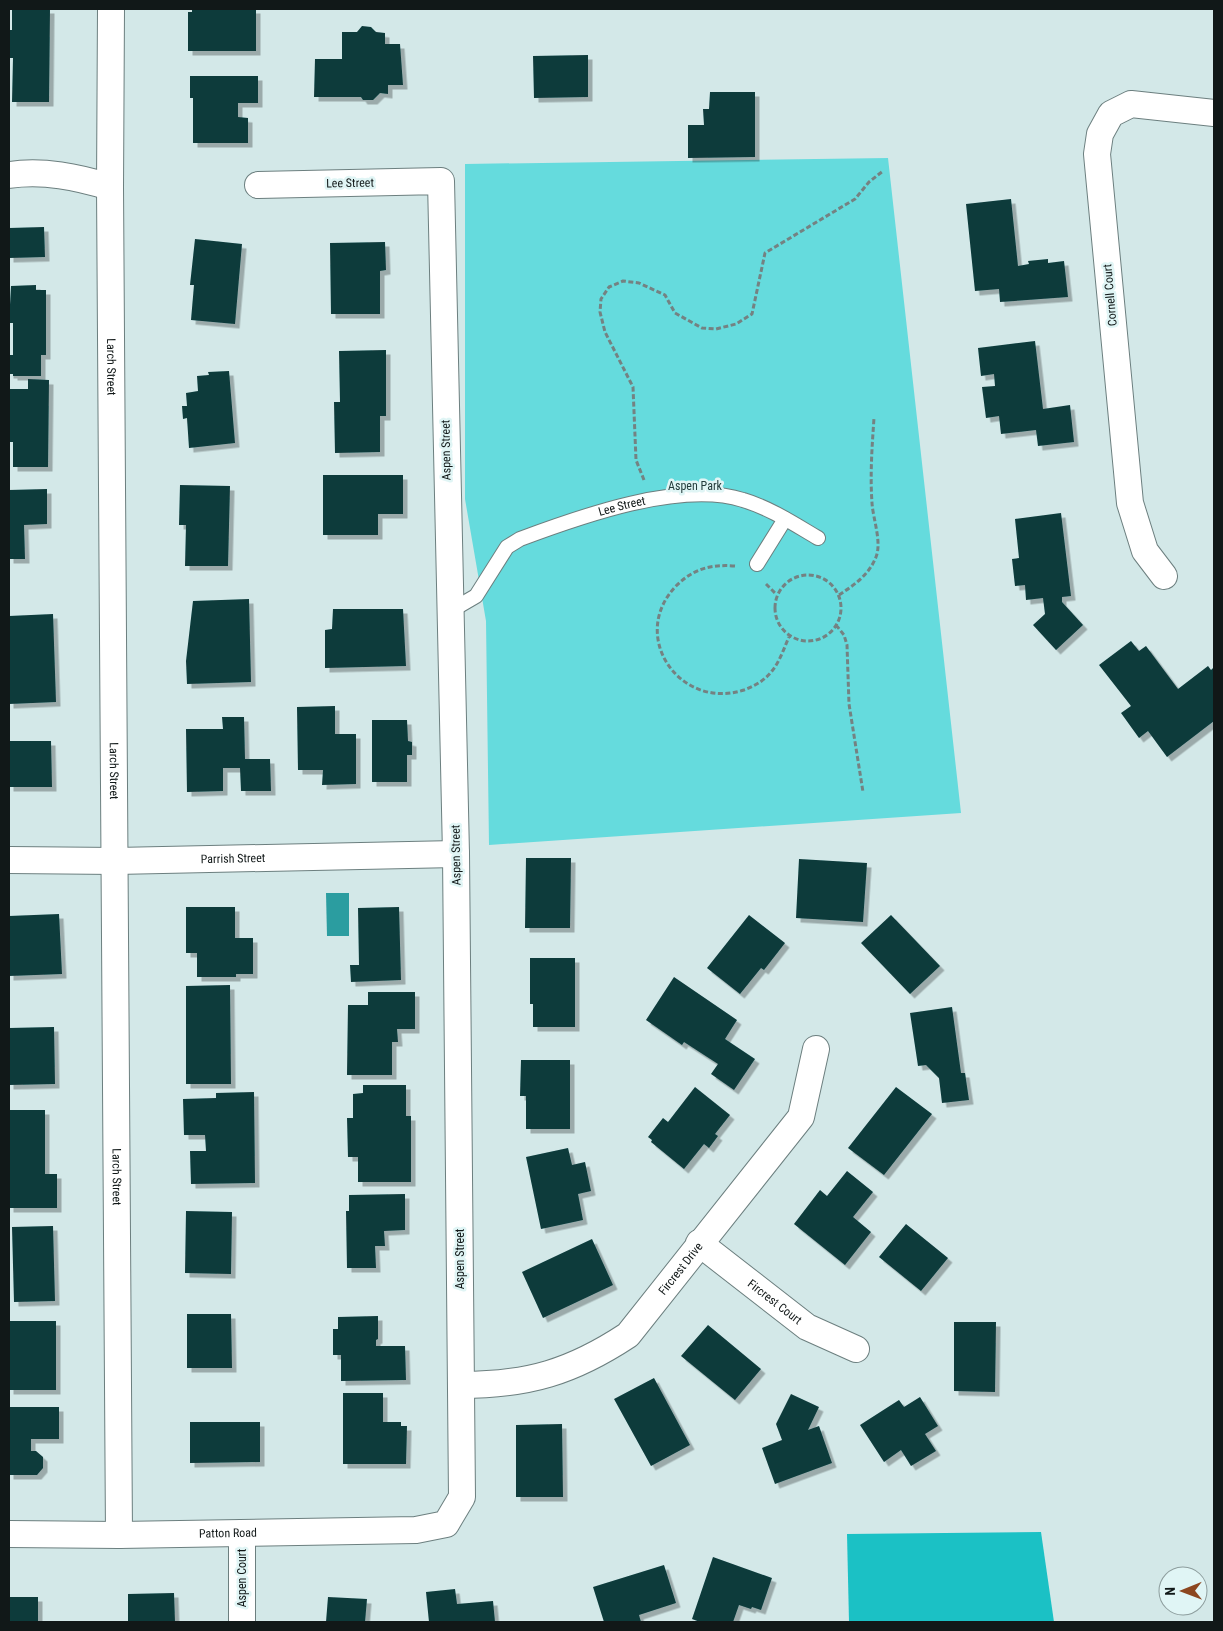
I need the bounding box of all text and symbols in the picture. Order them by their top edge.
street label: Lee Street [326,176,374,190]
street label: Cornell Court [1100,263,1120,327]
street label: Larch Street [104,338,118,396]
street label: Aspen Street [438,419,454,480]
park label: Aspen Park [668,479,723,493]
street label: Lee Street [597,494,647,519]
street label: Larch Street [107,742,121,800]
street label: Aspen Street [448,824,464,885]
street label: Parrish Street [201,851,266,866]
street label: Larch Street [109,1148,124,1206]
street label: Aspen Street [453,1228,467,1289]
street label: Fircrest Drive [656,1240,706,1298]
street label: Fircrest Court [745,1277,805,1328]
street label: Patton Road [199,1526,257,1541]
street label: Aspen Court [235,1548,249,1607]
north arrow [1158,1566,1208,1616]
text: N [1162,1587,1178,1596]

